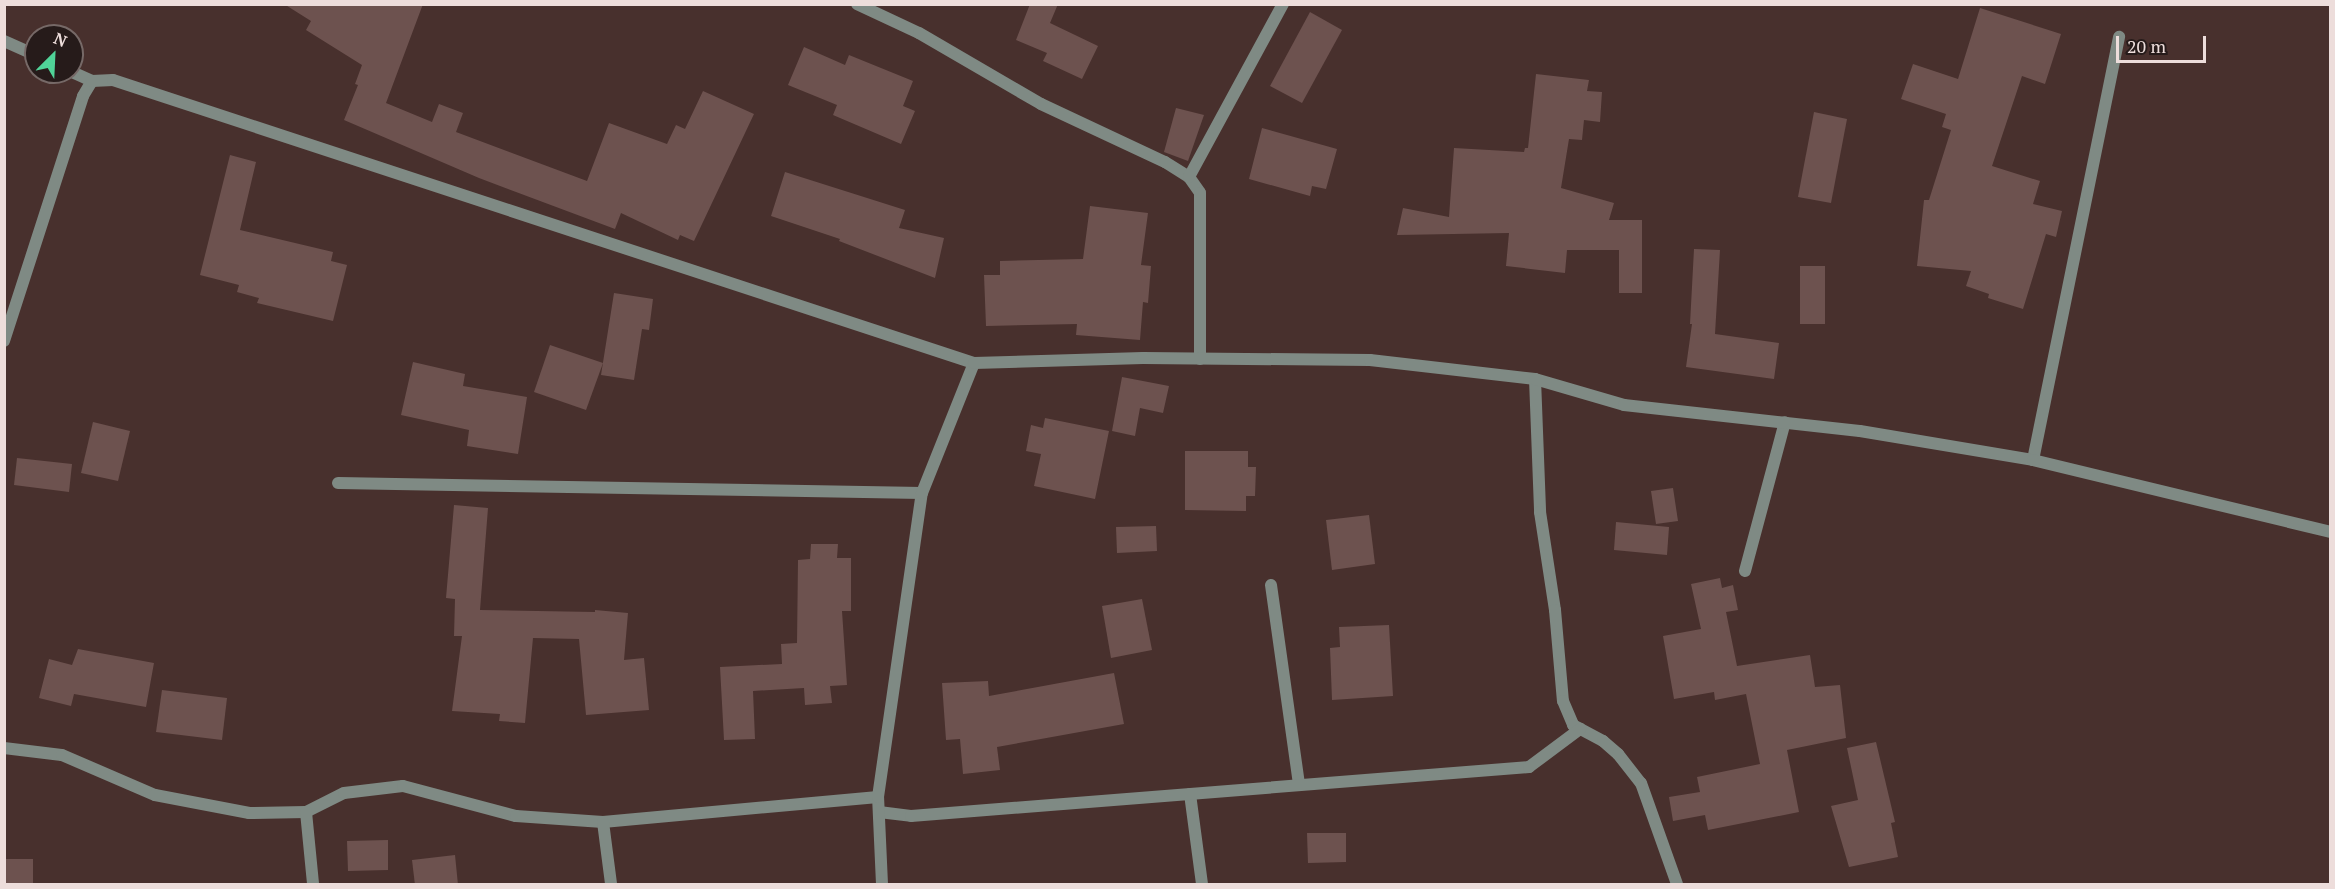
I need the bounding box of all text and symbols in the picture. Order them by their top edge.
north arrow [24,24,84,84]
scale bar [2119,24,2209,62]
text: N [50,27,71,52]
text: 20 m [2127,34,2166,58]

